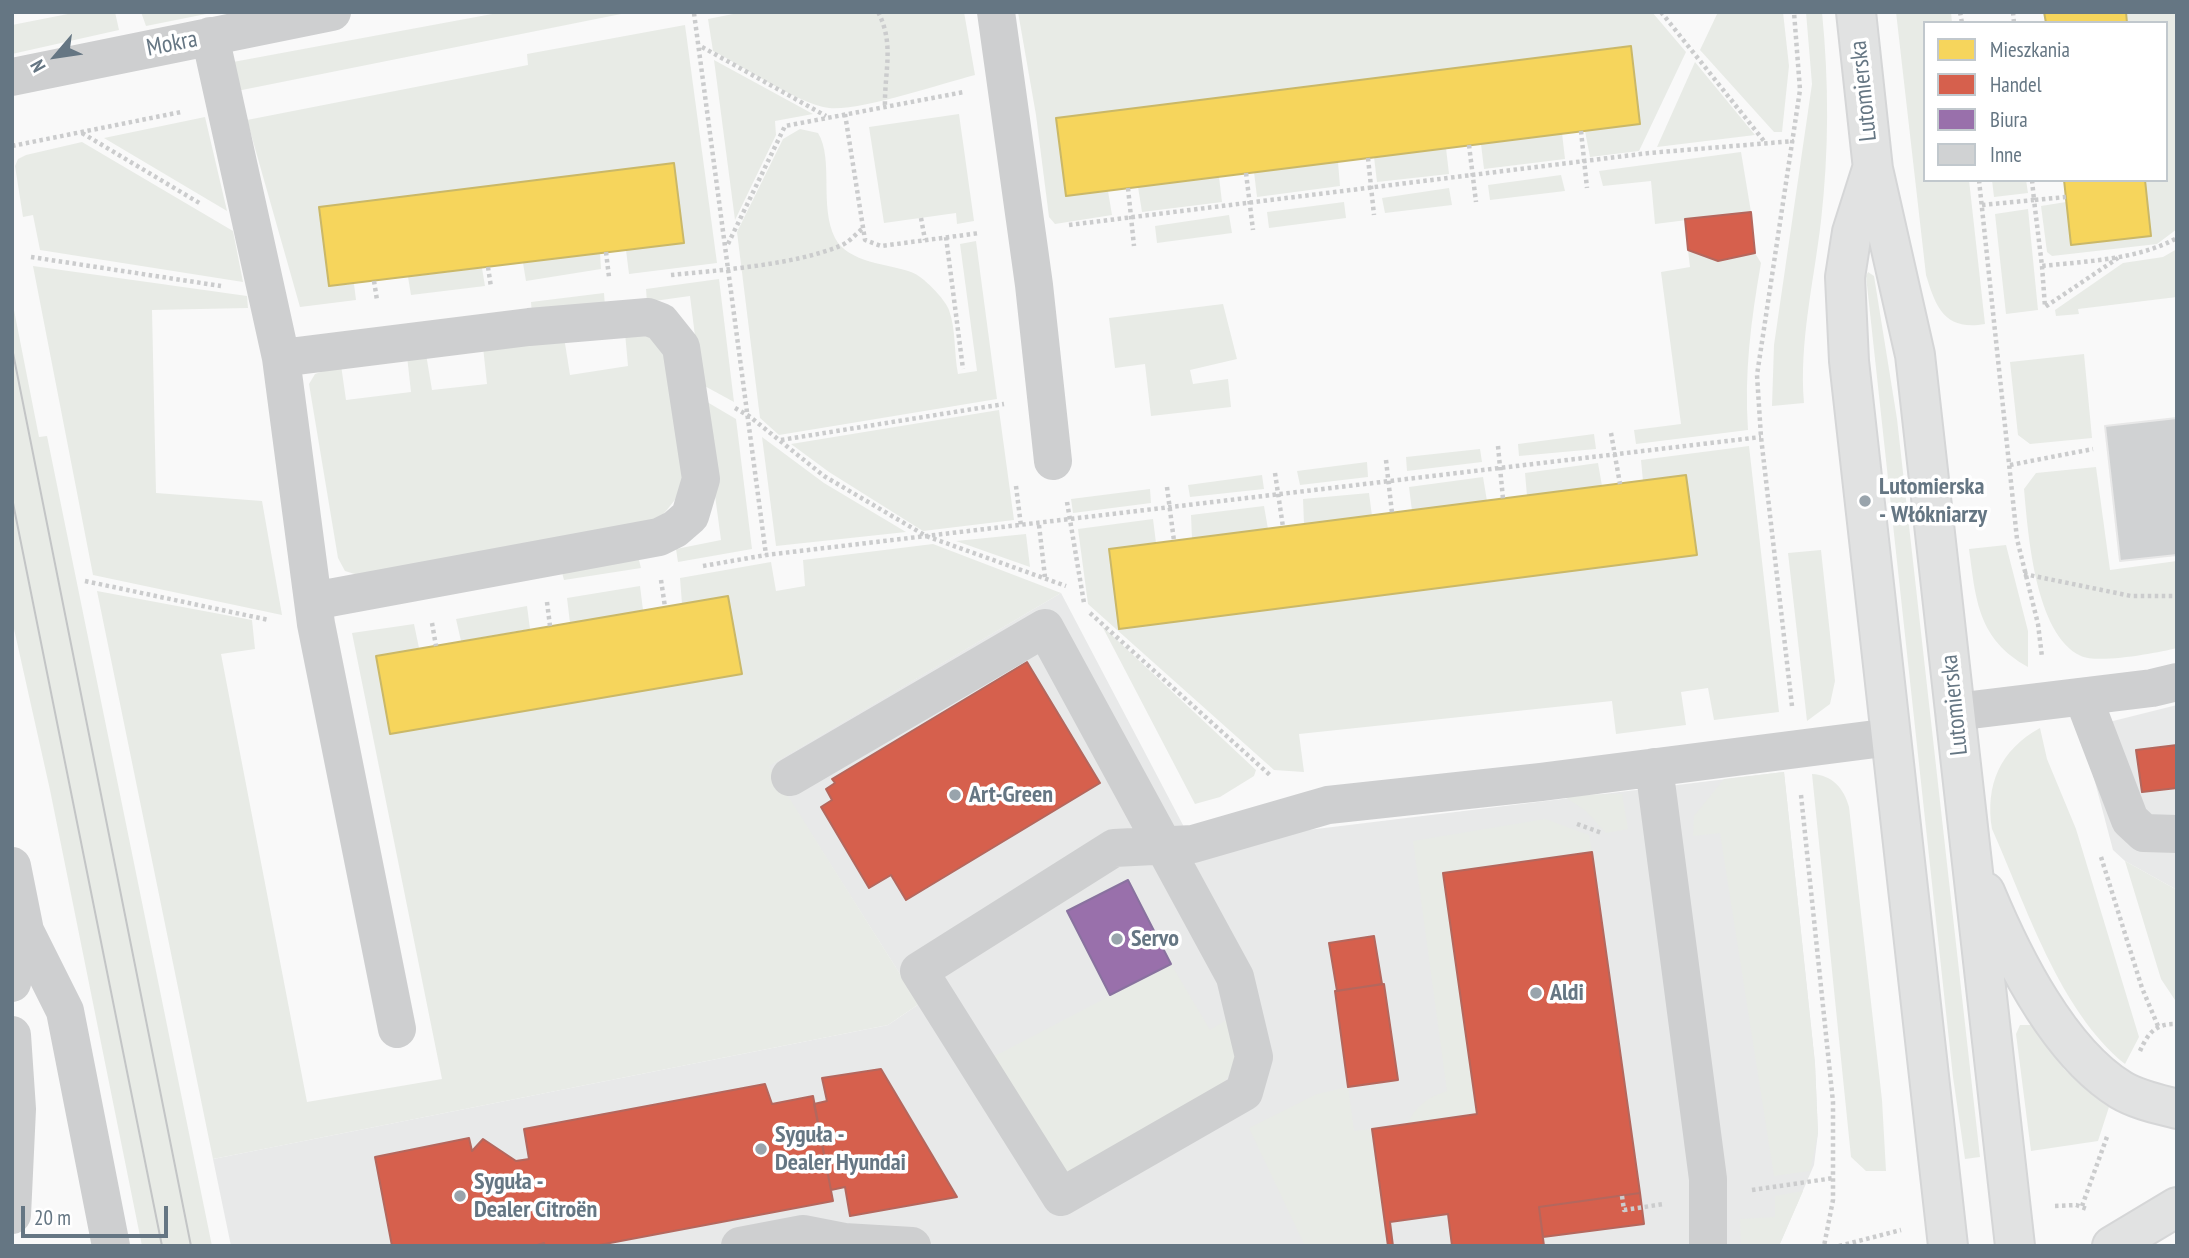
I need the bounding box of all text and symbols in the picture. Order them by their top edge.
north arrow [21,21,91,91]
legend [1923,21,2168,182]
street label: Mokra [144,25,200,63]
text: Mieszkania [1990,36,2070,63]
street label: Lutomierska [1844,39,1884,143]
text: N [25,56,51,76]
text: Handel [1990,71,2042,98]
text: Biura [1990,106,2028,133]
text: Inne [1990,141,2022,168]
place label: Lutomierska - Włókniarzy [1879,473,1987,529]
marker: Lutomierska - Włókniarzy [1857,493,1873,509]
street label: Lutomierska [1935,653,1975,757]
place label: Art-Green [969,781,1053,809]
marker: Art-Green [947,787,963,803]
place label: Servo [1131,925,1179,953]
marker: Servo [1109,931,1125,947]
place label: Aldi [1550,979,1584,1007]
marker: Aldi [1528,985,1544,1001]
place label: Syguła - Dealer Hyundai [775,1121,906,1177]
marker: Syguła - Dealer Hyundai [753,1141,769,1157]
place label: Syguła - Dealer Citroën [474,1168,597,1224]
marker: Syguła - Dealer Citroën [452,1188,468,1204]
scale bar [24,1192,172,1236]
text: 20 m [34,1204,71,1231]

